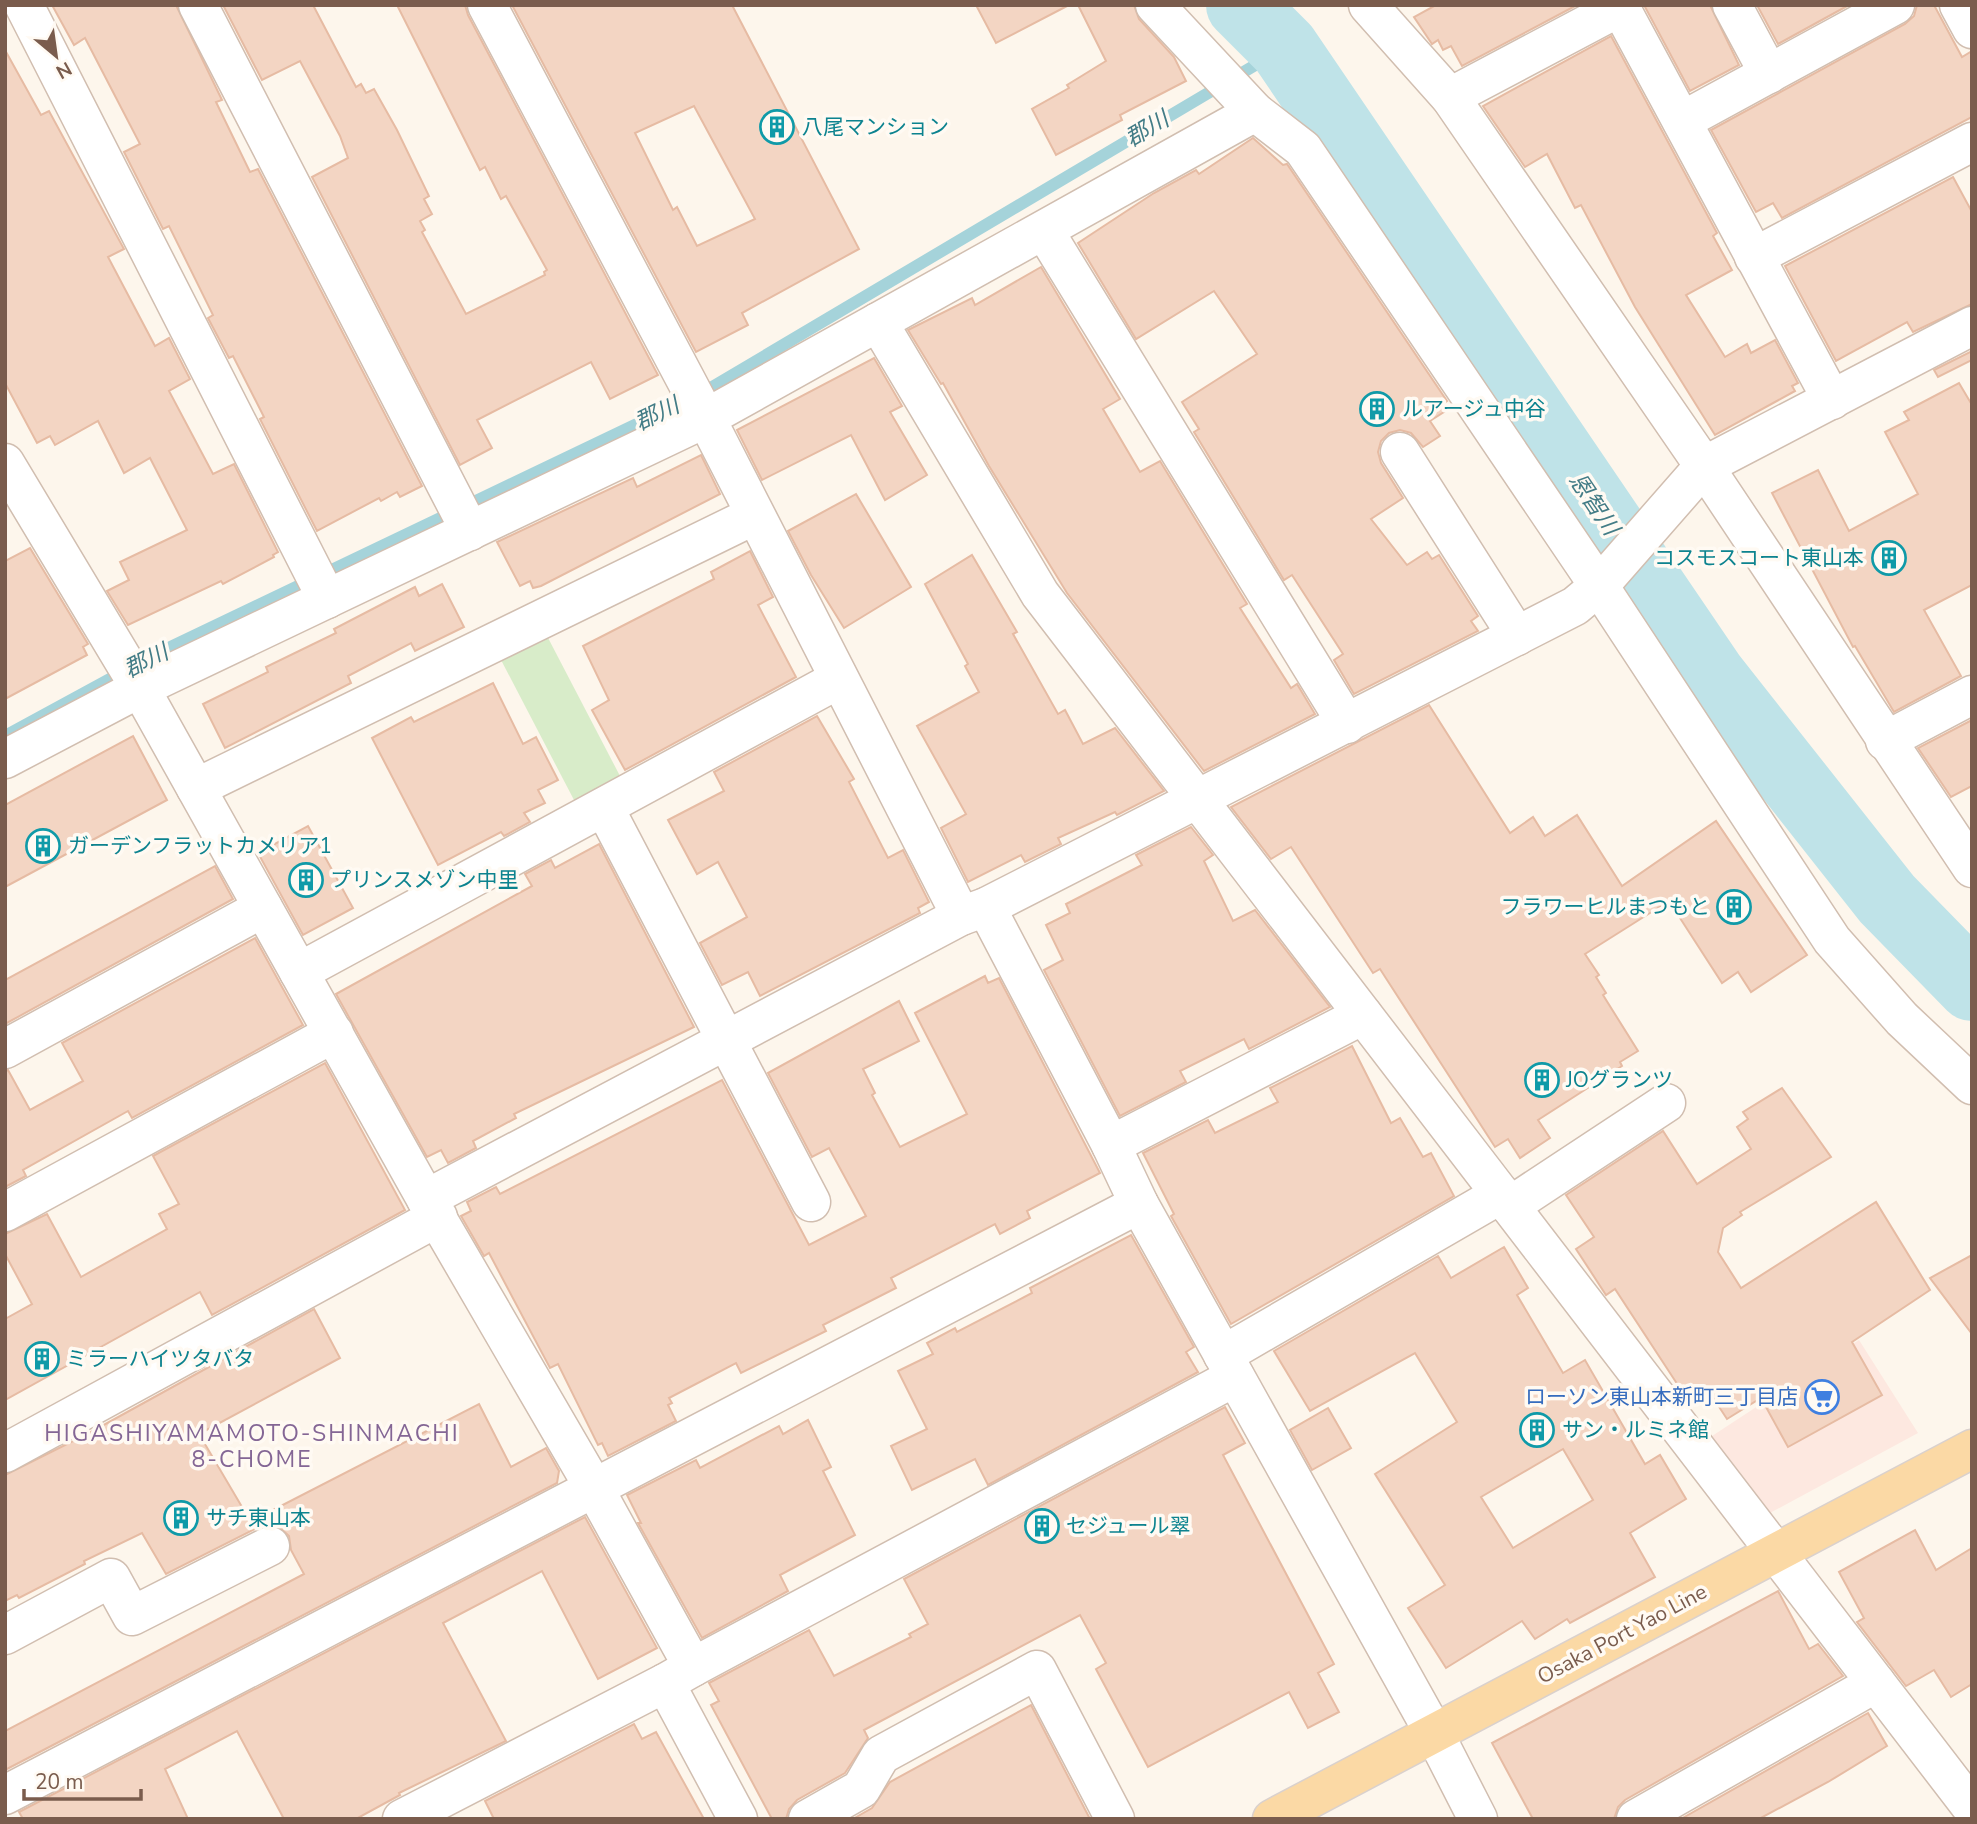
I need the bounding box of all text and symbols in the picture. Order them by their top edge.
north arrow [21,21,91,91]
text: N [51,55,76,85]
water label: 郡川 [1119,102,1177,154]
building icon: 八尾マンション [758,108,796,146]
place label: 八尾マンション [802,113,949,141]
water label: 郡川 [630,389,687,438]
building icon: ルアージュ中谷 [1358,390,1396,428]
place label: ルアージュ中谷 [1402,395,1546,423]
water label: 恩智川 [1562,467,1628,544]
building icon: コスモスコート東山本 [1870,539,1908,577]
place label: コスモスコート東山本 [1654,544,1864,572]
water label: 郡川 [118,635,176,685]
building icon: ガーデンフラットカメリア1 [24,827,62,865]
place label: ガーデンフラットカメリア1 [68,832,332,860]
building icon: プリンスメゾン中里 [287,861,325,899]
place label: プリンスメゾン中里 [330,866,519,894]
building icon: フラワーヒルまつもと [1715,888,1753,926]
place label: フラワーヒルまつもと [1500,893,1710,921]
building icon: JOグランツ [1523,1061,1561,1099]
place label: JOグランツ [1565,1066,1673,1094]
building icon: ミラーハイツタバタ [23,1340,61,1378]
place label: ミラーハイツタバタ [66,1345,254,1373]
supermarket icon: ローソン東山本新町三丁目店 [1803,1378,1841,1416]
place label: ローソン東山本新町三丁目店 [1525,1383,1798,1411]
building icon: サン・ルミネ館 [1518,1411,1556,1449]
place label: サン・ルミネ館 [1562,1416,1709,1444]
district label: HIGASHIYAMAMOTO-SHINMACHI 8-CHOME [44,1418,460,1475]
building icon: サチ東山本 [162,1499,200,1537]
place label: サチ東山本 [206,1504,311,1532]
building icon: セジュール翠 [1023,1507,1061,1545]
place label: セジュール翠 [1066,1512,1191,1540]
street label: Osaka Port Yao Line [1532,1577,1712,1691]
scale bar [24,1758,142,1802]
text: 20 m [35,1768,84,1796]

